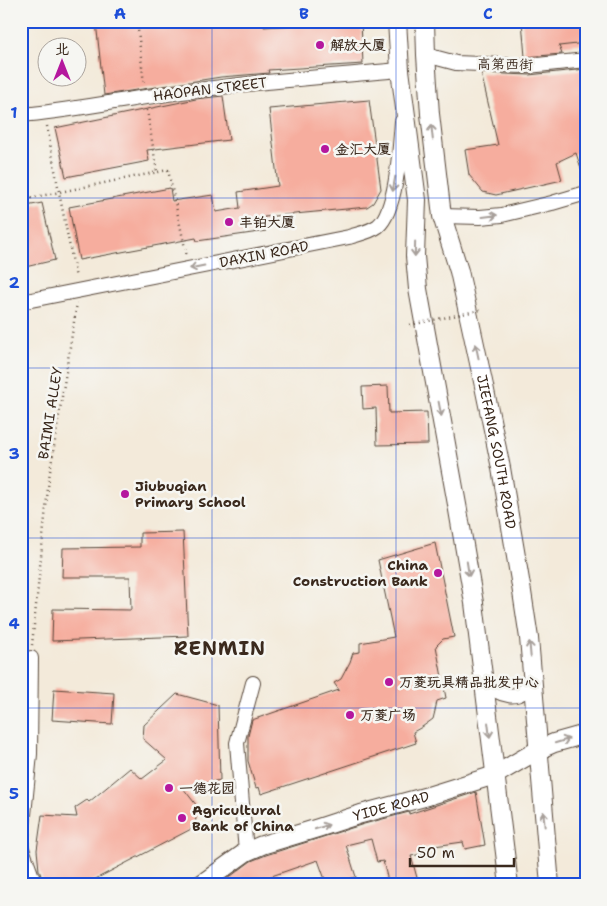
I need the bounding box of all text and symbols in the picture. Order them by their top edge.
text: A [114,3,126,24]
text: B [299,3,309,24]
text: C [483,3,493,24]
place label: 解放大厦 [330,36,386,54]
north arrow [38,38,88,88]
marker: 解放大厦 [314,39,326,51]
text: 北 [55,40,69,58]
street label: 高第西街 [477,55,533,73]
street label: HAOPAN STREET [152,73,268,105]
text: 1 [10,102,18,123]
one-way arrow [427,125,437,141]
place label: 金汇大厦 [335,140,391,158]
marker: 金汇大厦 [319,143,331,155]
one-way arrow [389,175,399,191]
one-way arrow [482,211,498,221]
place label: 丰铂大厦 [239,213,295,231]
marker: 丰铂大厦 [223,216,235,228]
street label: DAXIN ROAD [218,237,310,271]
one-way arrow [411,240,420,256]
one-way arrow [189,263,205,273]
text: 2 [8,272,20,293]
one-way arrow [472,344,481,360]
street label: BAIMI ALLEY [34,365,66,461]
street label: JIEFANG SOUTH ROAD [473,373,520,530]
one-way arrow [435,401,445,417]
text: 3 [8,443,20,464]
place label: Jiubuqian Primary School [135,477,246,511]
marker: Jiubuqian Primary School [119,488,131,500]
place label: China Construction Bank [293,556,428,590]
one-way arrow [463,561,473,577]
marker: China Construction Bank [432,567,444,579]
text: 4 [8,613,20,634]
district label: RENMIN [174,636,266,661]
one-way arrow [525,641,534,657]
place label: 万菱玩具精品批发中心 [399,673,539,691]
marker: 万菱玩具精品批发中心 [383,676,395,688]
place label: 万菱广场 [360,706,416,724]
marker: 万菱广场 [344,709,356,721]
one-way arrow [484,722,494,738]
one-way arrow [553,735,569,745]
place label: 一德花园 [179,779,235,797]
marker: 一德花园 [163,782,175,794]
text: 5 [9,783,19,804]
street label: YIDE ROAD [351,787,431,825]
place label: Agricultural Bank of China [192,801,294,835]
one-way arrow [539,811,548,827]
marker: Agricultural Bank of China [176,812,188,824]
one-way arrow [313,822,329,831]
scale bar [410,836,513,868]
text: 50 m [417,843,455,863]

